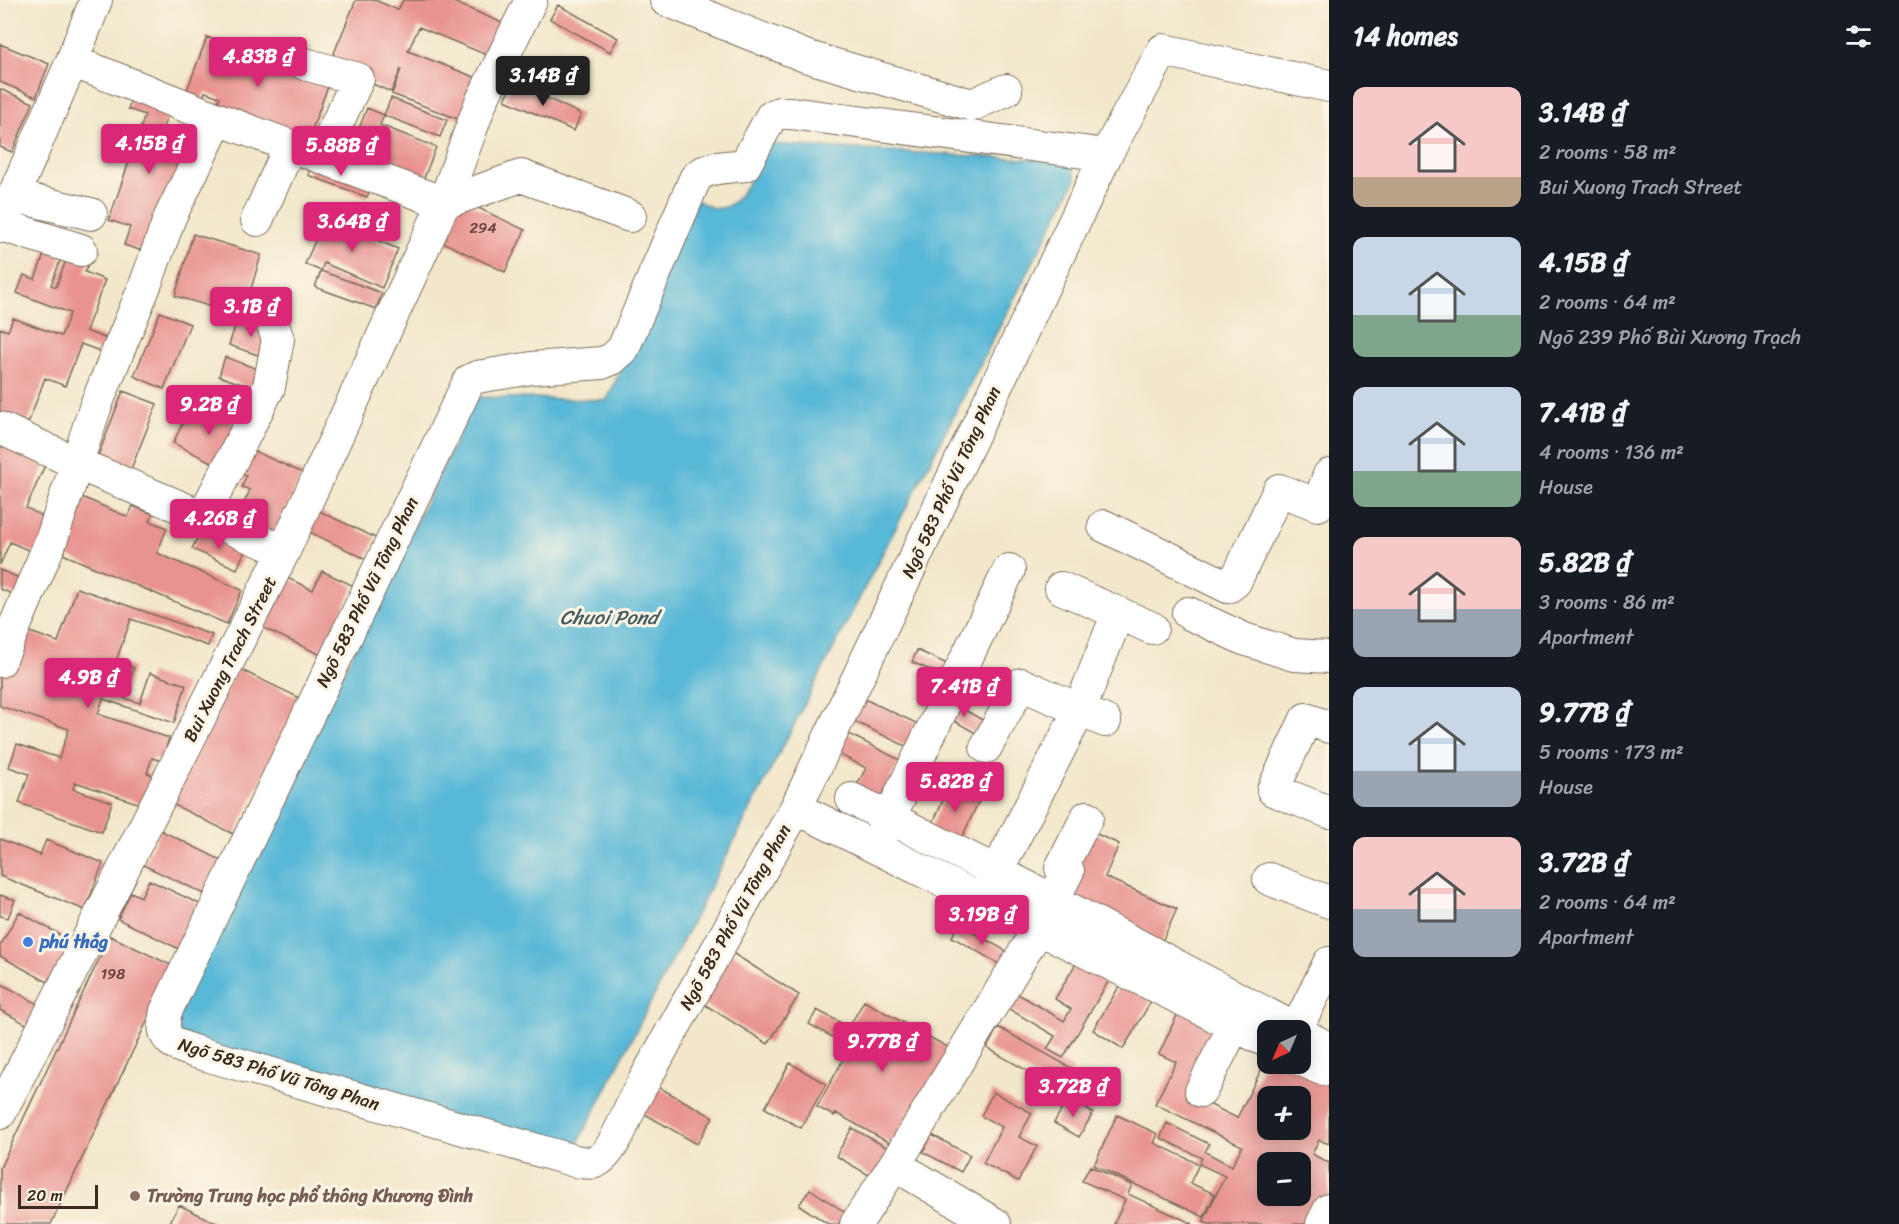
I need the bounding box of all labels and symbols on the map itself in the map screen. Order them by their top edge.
pin: 4.83B ₫ [203,37,313,88]
pin: 3.14B ₫ [488,56,598,107]
pin: 4.15B ₫ [94,124,204,175]
pin: 5.88B ₫ [286,126,396,177]
pin: 3.64B ₫ [297,202,407,253]
house number: 294 [469,215,497,241]
pin: 3.1B ₫ [202,287,300,338]
street label: Ngõ 583 Phố Vũ Tông Phan [892,380,1010,583]
pin: 9.2B ₫ [160,385,258,436]
street label: Ngõ 583 Phố Vũ Tông Phan [307,491,427,693]
pin: 4.26B ₫ [164,499,274,550]
street label: Bui Xuong Trach Street [174,570,286,748]
water label: Chuoi Pond [560,600,663,635]
pin: 4.9B ₫ [39,658,137,709]
pin: 7.41B ₫ [909,667,1019,718]
pin: 5.82B ₫ [900,762,1010,813]
street label: Ngõ 583 Phố Vũ Tông Phan [670,818,800,1016]
pin: 3.19B ₫ [927,895,1037,946]
place label: phú thắg [39,926,108,958]
marker: phú thắg [21,935,35,949]
house number: 198 [101,961,125,987]
north arrow [1257,1020,1311,1074]
pin: 9.77B ₫ [827,1022,937,1073]
street label: Ngõ 583 Phố Vũ Tông Phan [174,1028,384,1120]
pin: 3.72B ₫ [1018,1067,1128,1118]
place label: Trường Trung học phổ thông Khương Đình [147,1180,474,1212]
scale bar [18,1182,98,1210]
marker: Trường Trung học phổ thông Khương Đình [128,1189,142,1203]

